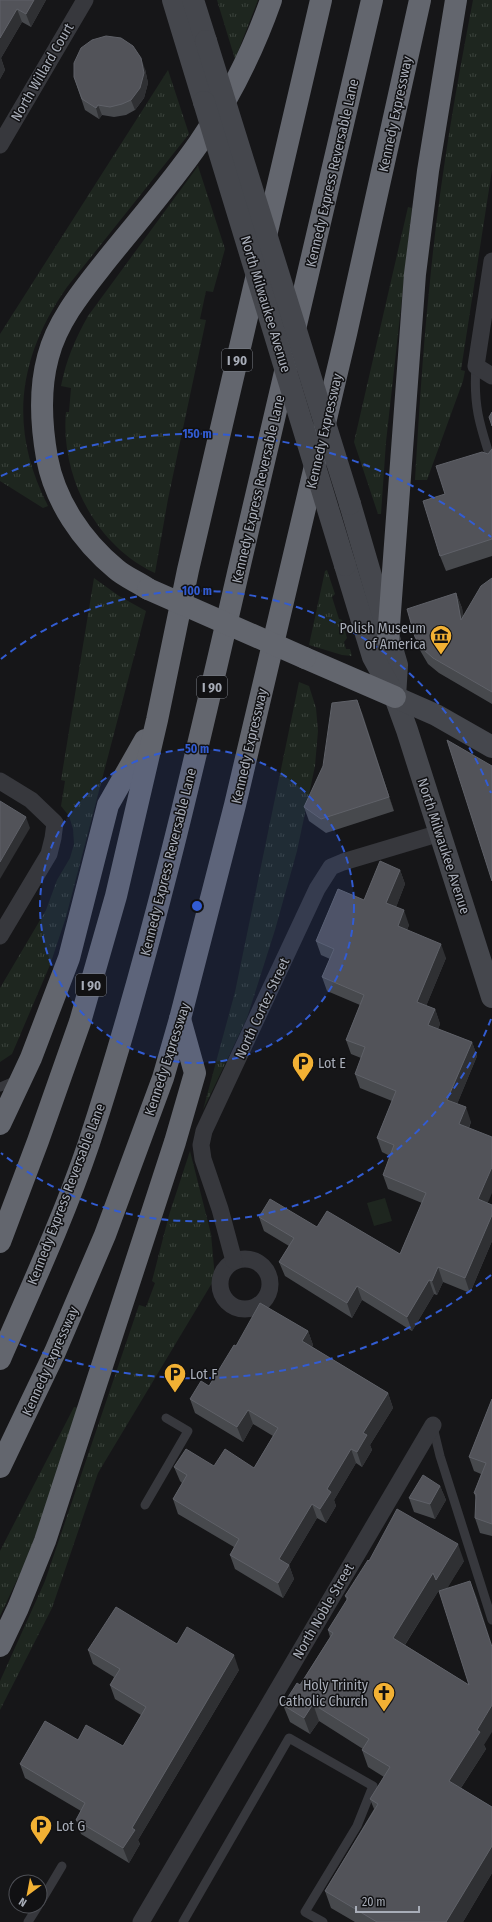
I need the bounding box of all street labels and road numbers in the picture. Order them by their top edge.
street label: North Willard Court [7,20,78,124]
street label: Kennedy Expressway [375,54,416,174]
street label: Kennedy Express Reversable Lane [303,77,362,269]
street label: North Milwaukee Avenue [237,234,294,375]
road number: I 90 [222,349,252,371]
street label: Kennedy Expressway [303,371,346,491]
street label: Kennedy Express Reversable Lane [229,393,288,585]
road number: I 90 [197,676,227,698]
street label: Kennedy Expressway [228,686,271,806]
street label: Kennedy Express Reversable Lane [137,766,200,958]
street label: North Milwaukee Avenue [414,776,474,916]
street label: North Cortez Street [232,955,293,1061]
road number: I 90 [76,974,106,996]
street label: Kennedy Expressway [141,1000,194,1118]
street label: Kennedy Express Reversable Lane [24,1101,109,1287]
street label: Kennedy Expressway [19,1303,83,1419]
street label: North Noble Street [289,1560,358,1662]

